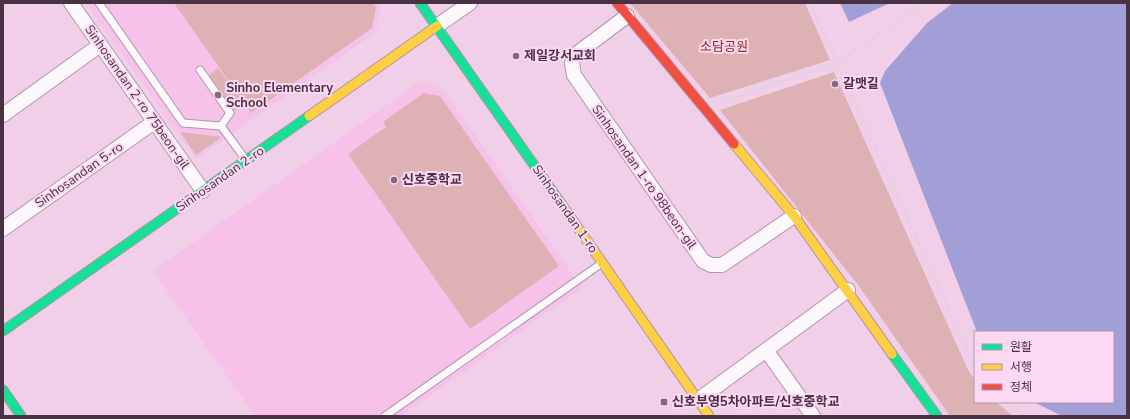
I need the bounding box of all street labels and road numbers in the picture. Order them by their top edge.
street label: Sinhosandan 2-ro 75beon-gil [80,21,194,173]
street label: Sinhosandan 1-ro 98beon-gil [587,101,701,253]
street label: Sinhosandan 5-ro [31,138,127,212]
street label: Sinhosandan 2-ro [172,142,268,216]
street label: Sinhosandan 1-ro [528,161,602,257]

